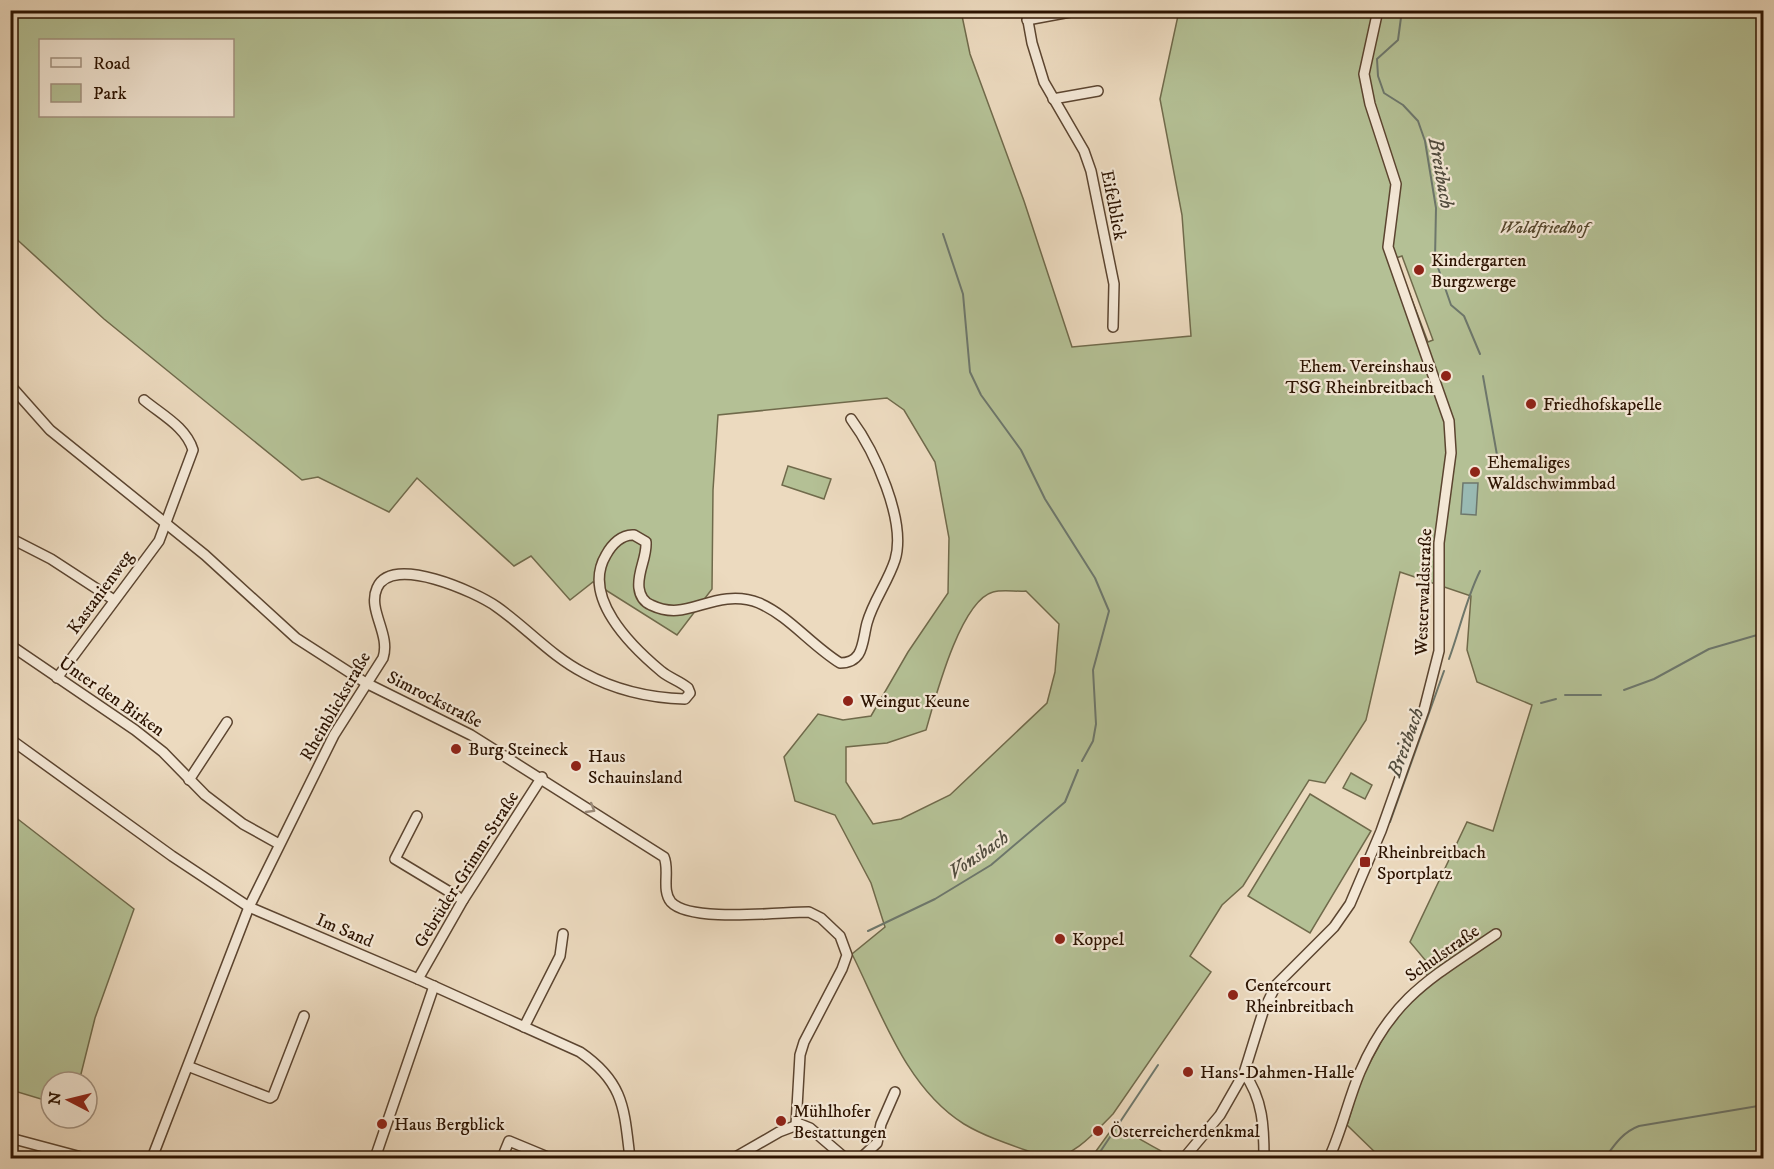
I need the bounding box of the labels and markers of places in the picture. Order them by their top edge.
place label: Kindergarten Burgzwerge [1431,250,1527,293]
marker: Kindergarten Burgzwerge [1412,263,1426,277]
place label: Ehem. Vereinshaus TSG Rheinbreitbach [1286,356,1435,399]
marker: Ehem. Vereinshaus TSG Rheinbreitbach [1439,369,1453,383]
place label: Friedhofskapelle [1543,394,1662,416]
marker: Friedhofskapelle [1524,397,1538,411]
place label: Ehemaliges Waldschwimmbad [1486,452,1616,495]
marker: Ehemaliges Waldschwimmbad [1468,465,1482,479]
place label: Weingut Keune [859,691,970,713]
marker: Weingut Keune [841,694,855,708]
place label: Burg Steineck [468,739,568,761]
marker: Burg Steineck [449,742,463,756]
place label: Haus Schauinsland [588,746,682,789]
marker: Haus Schauinsland [569,759,583,773]
place label: Rheinbreitbach Sportplatz [1377,842,1487,885]
marker: Rheinbreitbach Sportplatz [1358,855,1372,869]
place label: Koppel [1072,929,1125,951]
marker: Koppel [1053,932,1067,946]
place label: Centercourt Rheinbreitbach [1245,975,1355,1018]
marker: Centercourt Rheinbreitbach [1226,988,1240,1002]
place label: Hans-Dahmen-Halle [1200,1062,1355,1084]
marker: Hans-Dahmen-Halle [1181,1065,1195,1079]
place label: Mühlhofer Bestattungen [793,1101,887,1144]
place label: Haus Bergblick [394,1114,505,1136]
marker: Mühlhofer Bestattungen [774,1114,788,1128]
marker: Haus Bergblick [375,1117,389,1131]
place label: Österreicherdenkmal [1110,1121,1261,1143]
marker: Österreicherdenkmal [1091,1124,1105,1138]

